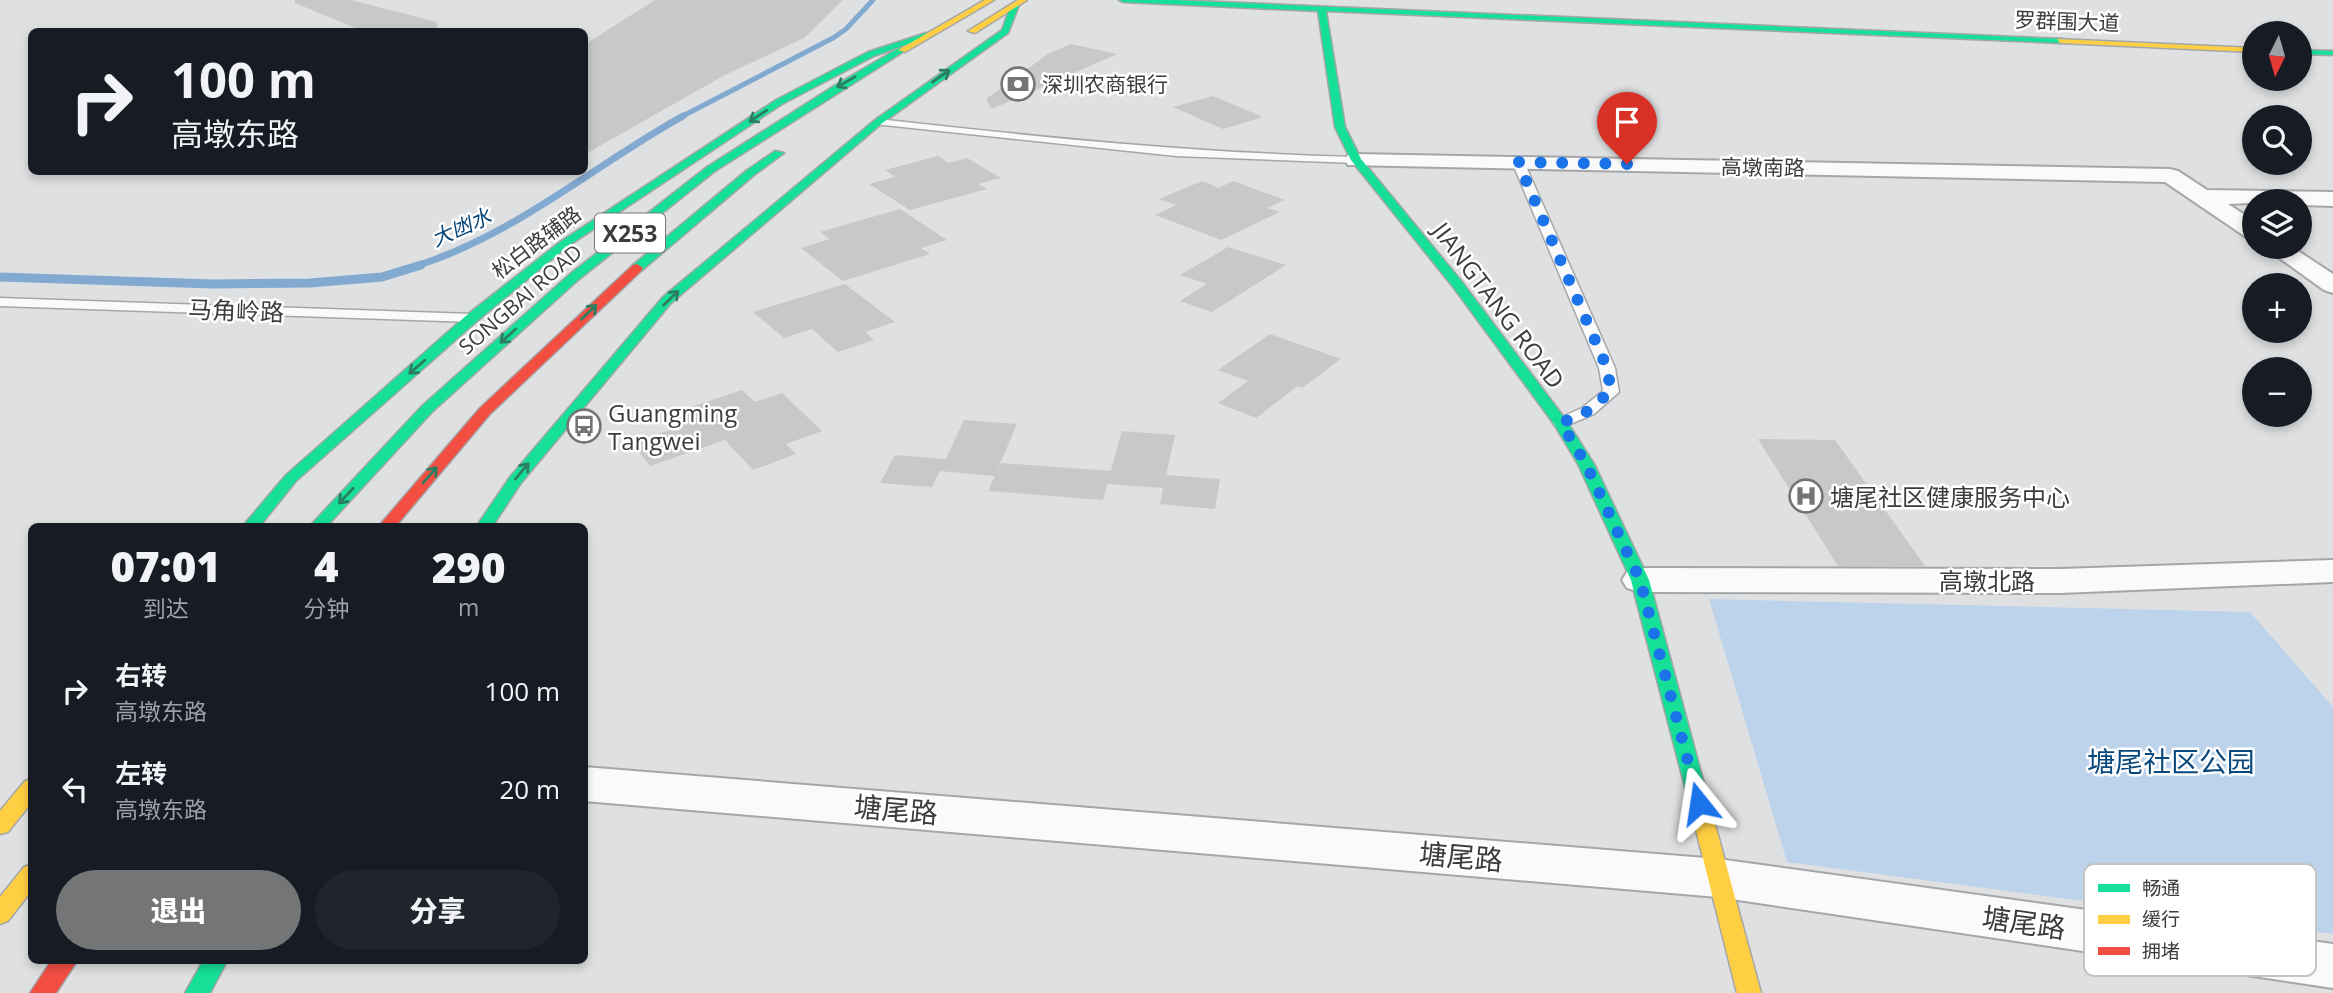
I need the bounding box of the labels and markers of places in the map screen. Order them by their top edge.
bank icon: 深圳农商银行 [999,65,1037,103]
place label: 深圳农商银行 [1042,70,1168,98]
pin [1597,92,1657,164]
place label: Guangming Tangwei [608,396,737,457]
bus stop icon: Guangming Tangwei [565,407,603,445]
hospital icon: 塘尾社区健康服务中心 [1787,477,1825,515]
place label: 塘尾社区健康服务中心 [1830,480,2070,513]

